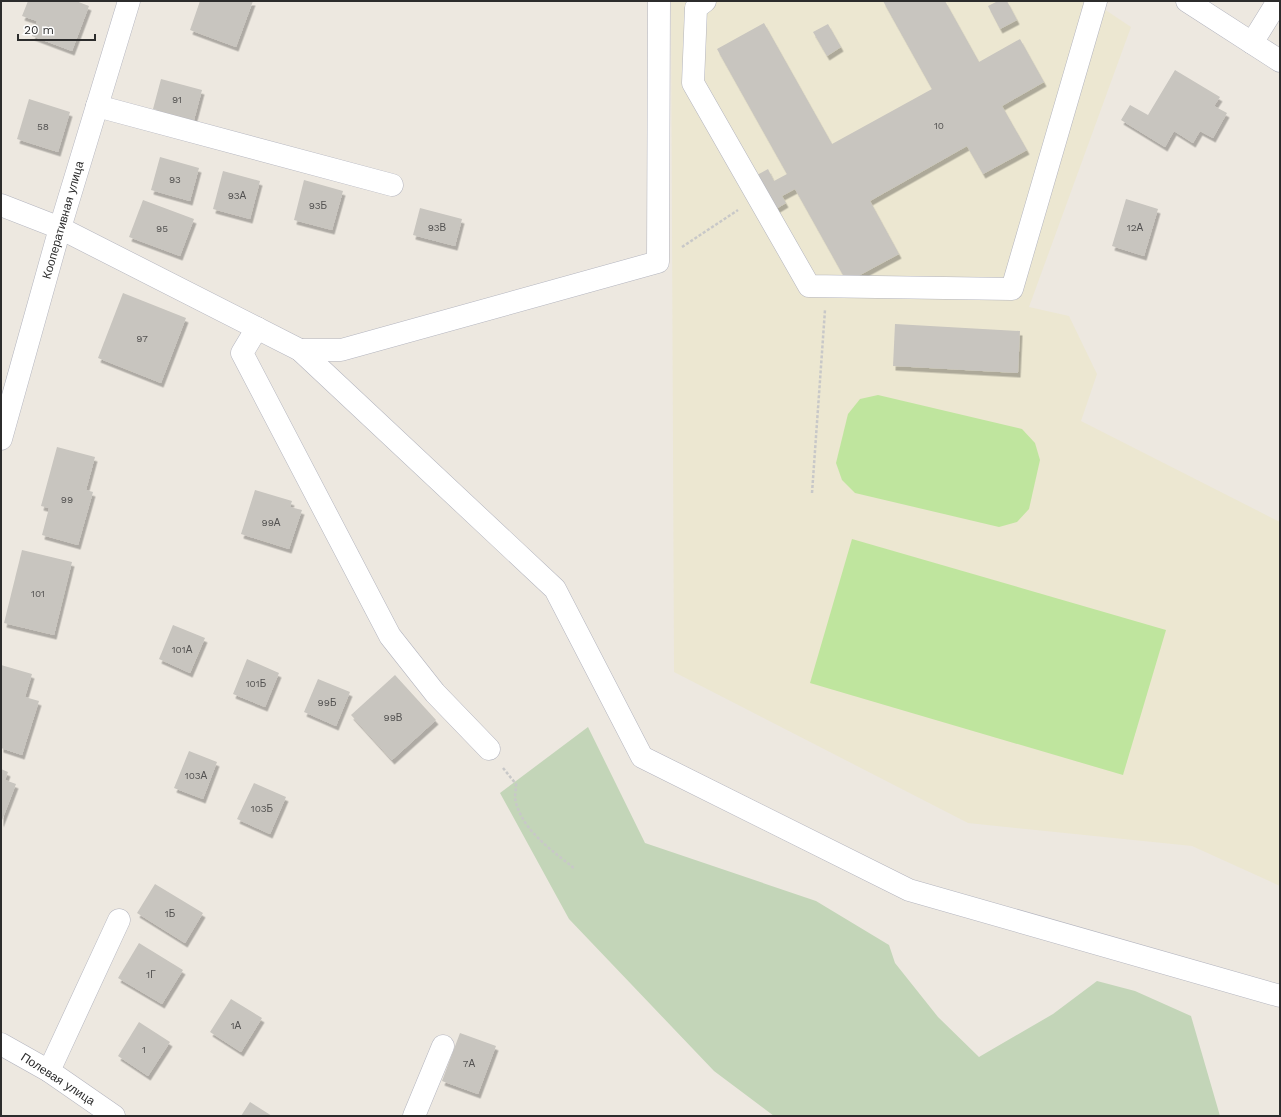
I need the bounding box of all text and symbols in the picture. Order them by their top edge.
scale bar [18,16,95,42]
text: 20 m [24,23,54,37]
house number: 91 [172,94,182,105]
house number: 10 [934,120,944,131]
house number: 58 [37,121,49,132]
street label: Кооперативная улица [39,159,87,281]
house number: 93 [169,174,181,185]
house number: 93А [228,190,247,201]
house number: 93Б [309,200,328,211]
house number: 93В [428,222,447,233]
house number: 12А [1127,222,1144,233]
house number: 95 [156,223,168,234]
house number: 97 [136,333,148,344]
house number: 99 [61,494,73,505]
house number: 99А [261,517,281,528]
house number: 101 [31,588,45,599]
house number: 101А [172,644,193,655]
house number: 101Б [246,678,267,689]
house number: 99Б [318,697,337,708]
house number: 99В [383,712,403,723]
house number: 103А [185,770,208,781]
house number: 103Б [251,803,274,814]
house number: 1Б [165,908,176,919]
house number: 1Г [146,969,156,980]
house number: 1А [231,1020,242,1031]
house number: 1 [142,1044,146,1055]
street label: Полевая улица [18,1050,98,1108]
house number: 7А [463,1058,475,1069]

